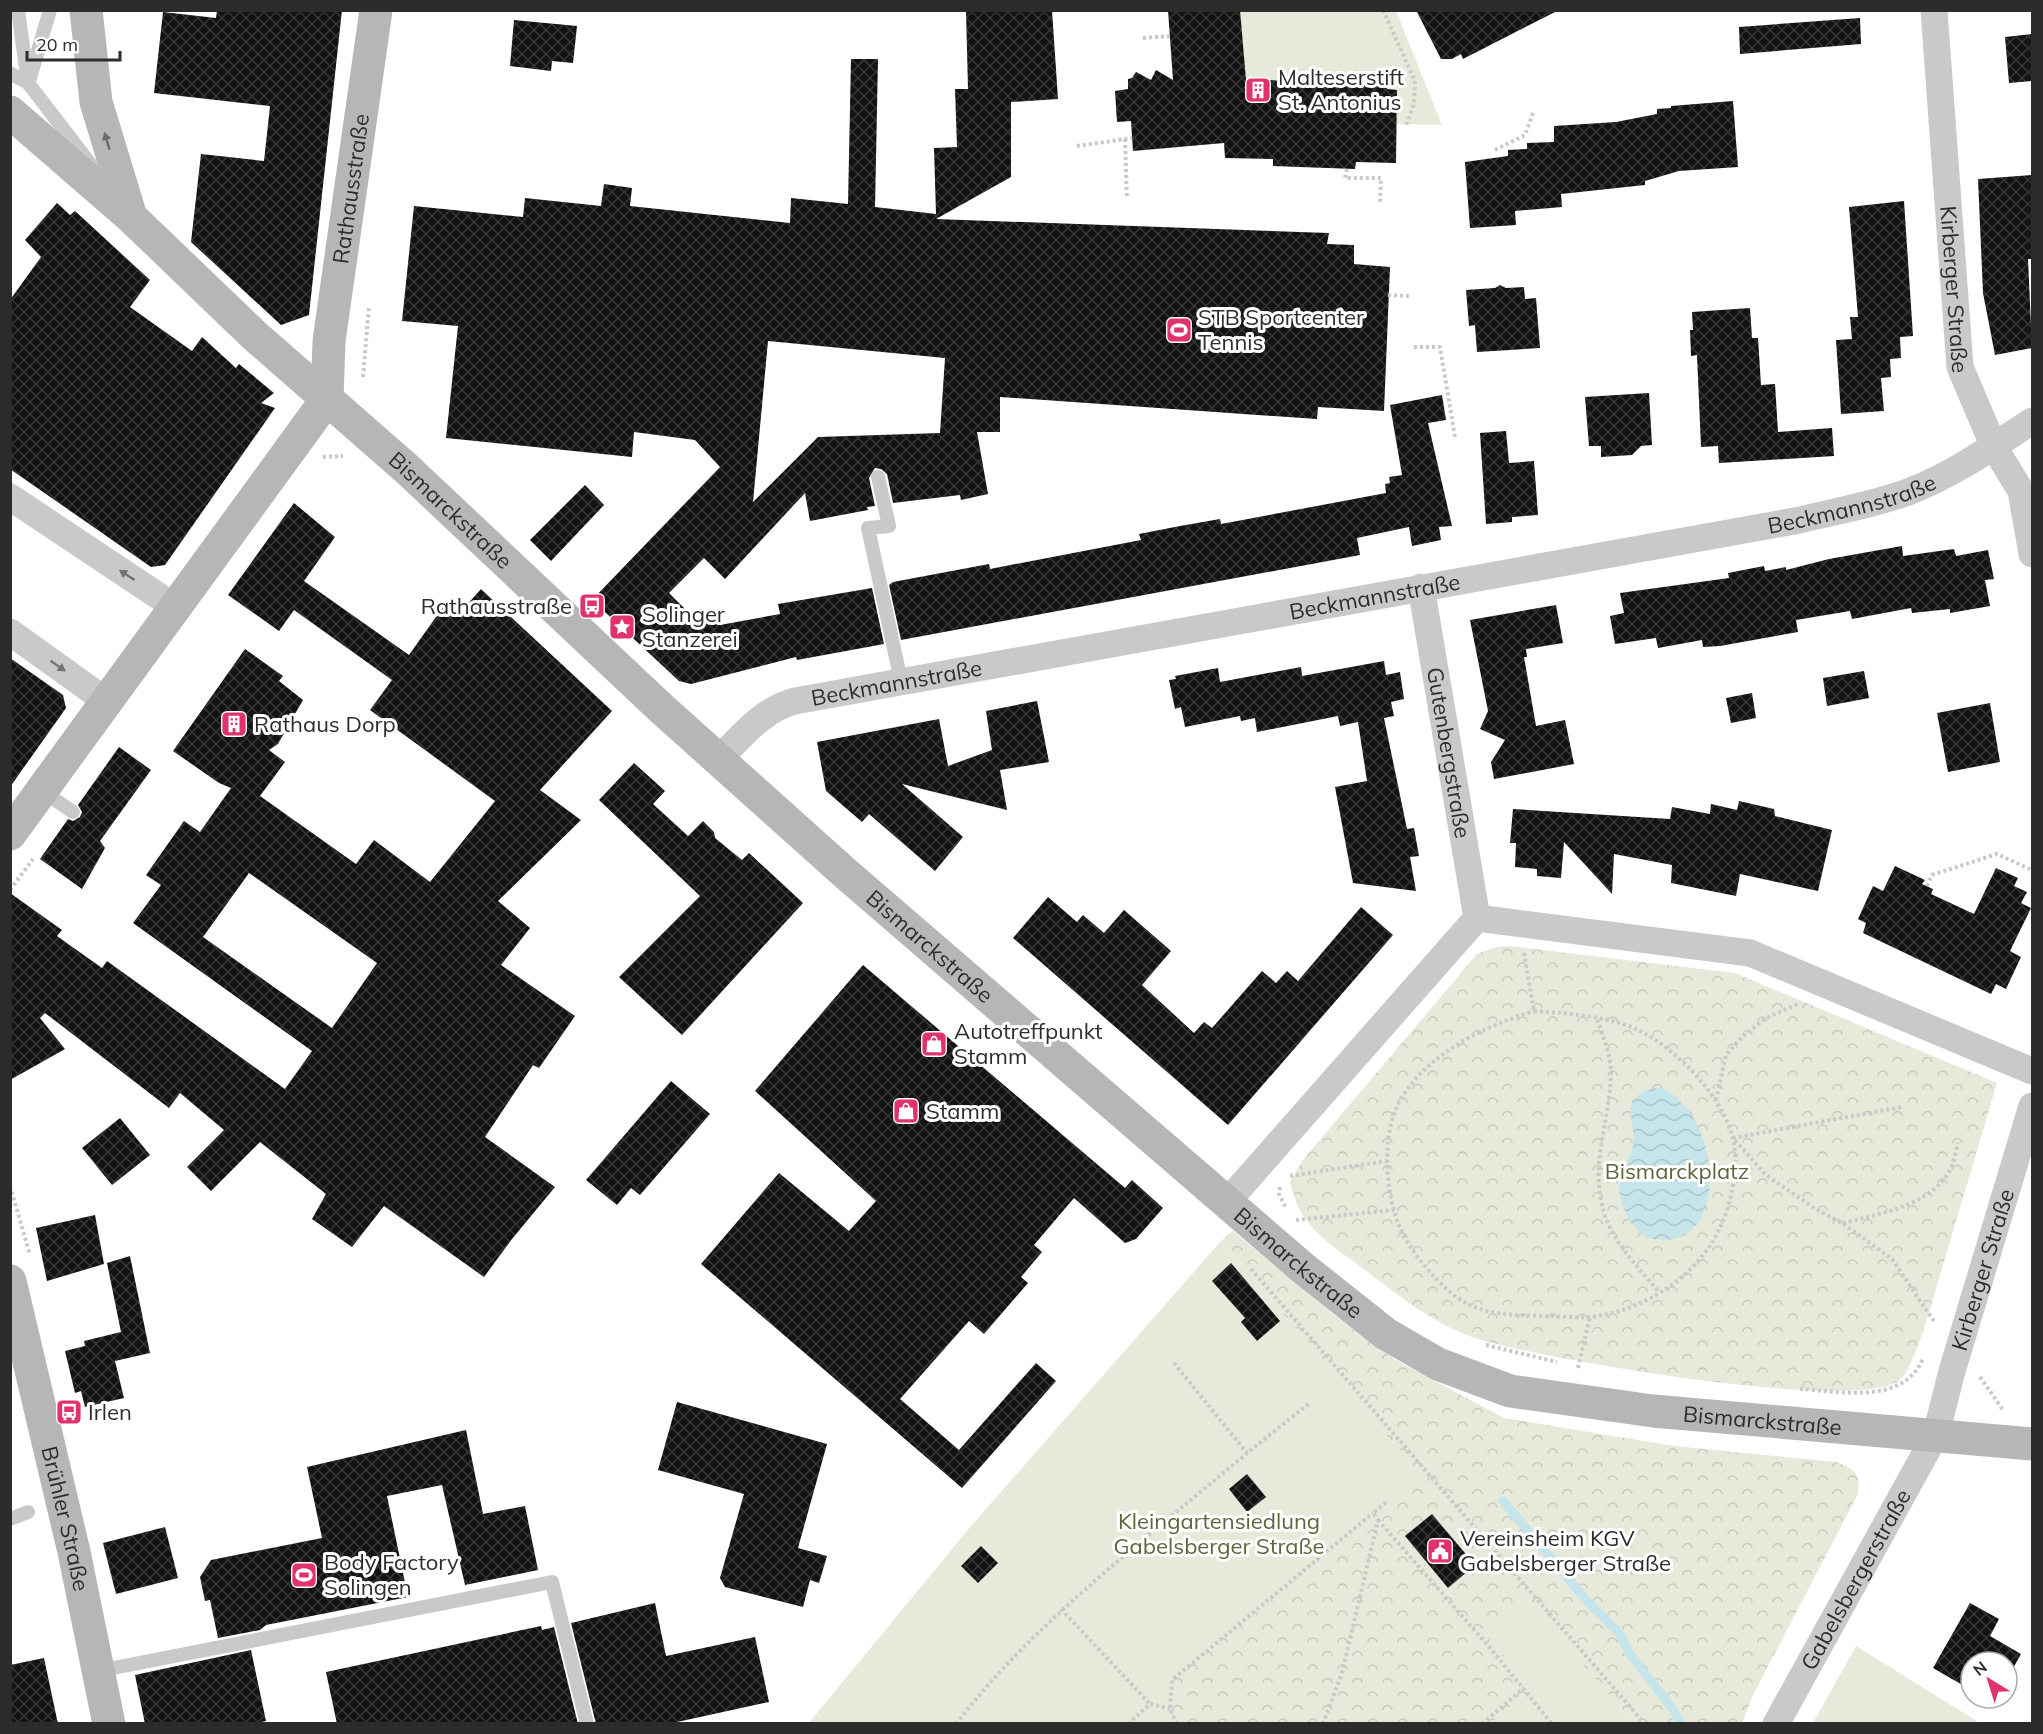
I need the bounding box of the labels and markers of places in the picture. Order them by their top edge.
place label: Malteserstift St. Antonius [1278,63,1404,116]
building icon: Malteserstift St. Antonius [1243,75,1273,105]
place label: STB Sportcenter Tennis [1198,303,1364,356]
sports icon: STB Sportcenter Tennis [1164,315,1194,345]
bus stop icon: Rathausstraße [577,591,607,621]
place label: Rathausstraße [421,592,572,620]
place label: Solinger Stanzerei [642,600,738,653]
place icon: Solinger Stanzerei [607,612,637,642]
building icon: Rathaus Dorp [219,709,249,739]
place label: Rathaus Dorp [254,710,396,738]
place label: Autotreffpunkt Stamm [954,1017,1103,1070]
shop icon: Autotreffpunkt Stamm [919,1029,949,1059]
shop icon: Stamm [891,1096,921,1126]
place label: Stamm [926,1097,999,1125]
bus stop icon: Irlen [54,1397,84,1427]
place label: Irlen [88,1398,132,1426]
place label: Vereinsheim KGV Gabelsberger Straße [1460,1524,1671,1577]
public building icon: Vereinsheim KGV Gabelsberger Straße [1425,1536,1455,1566]
place label: Body Factory Solingen [324,1548,459,1601]
sports icon: Body Factory Solingen [289,1560,319,1590]

